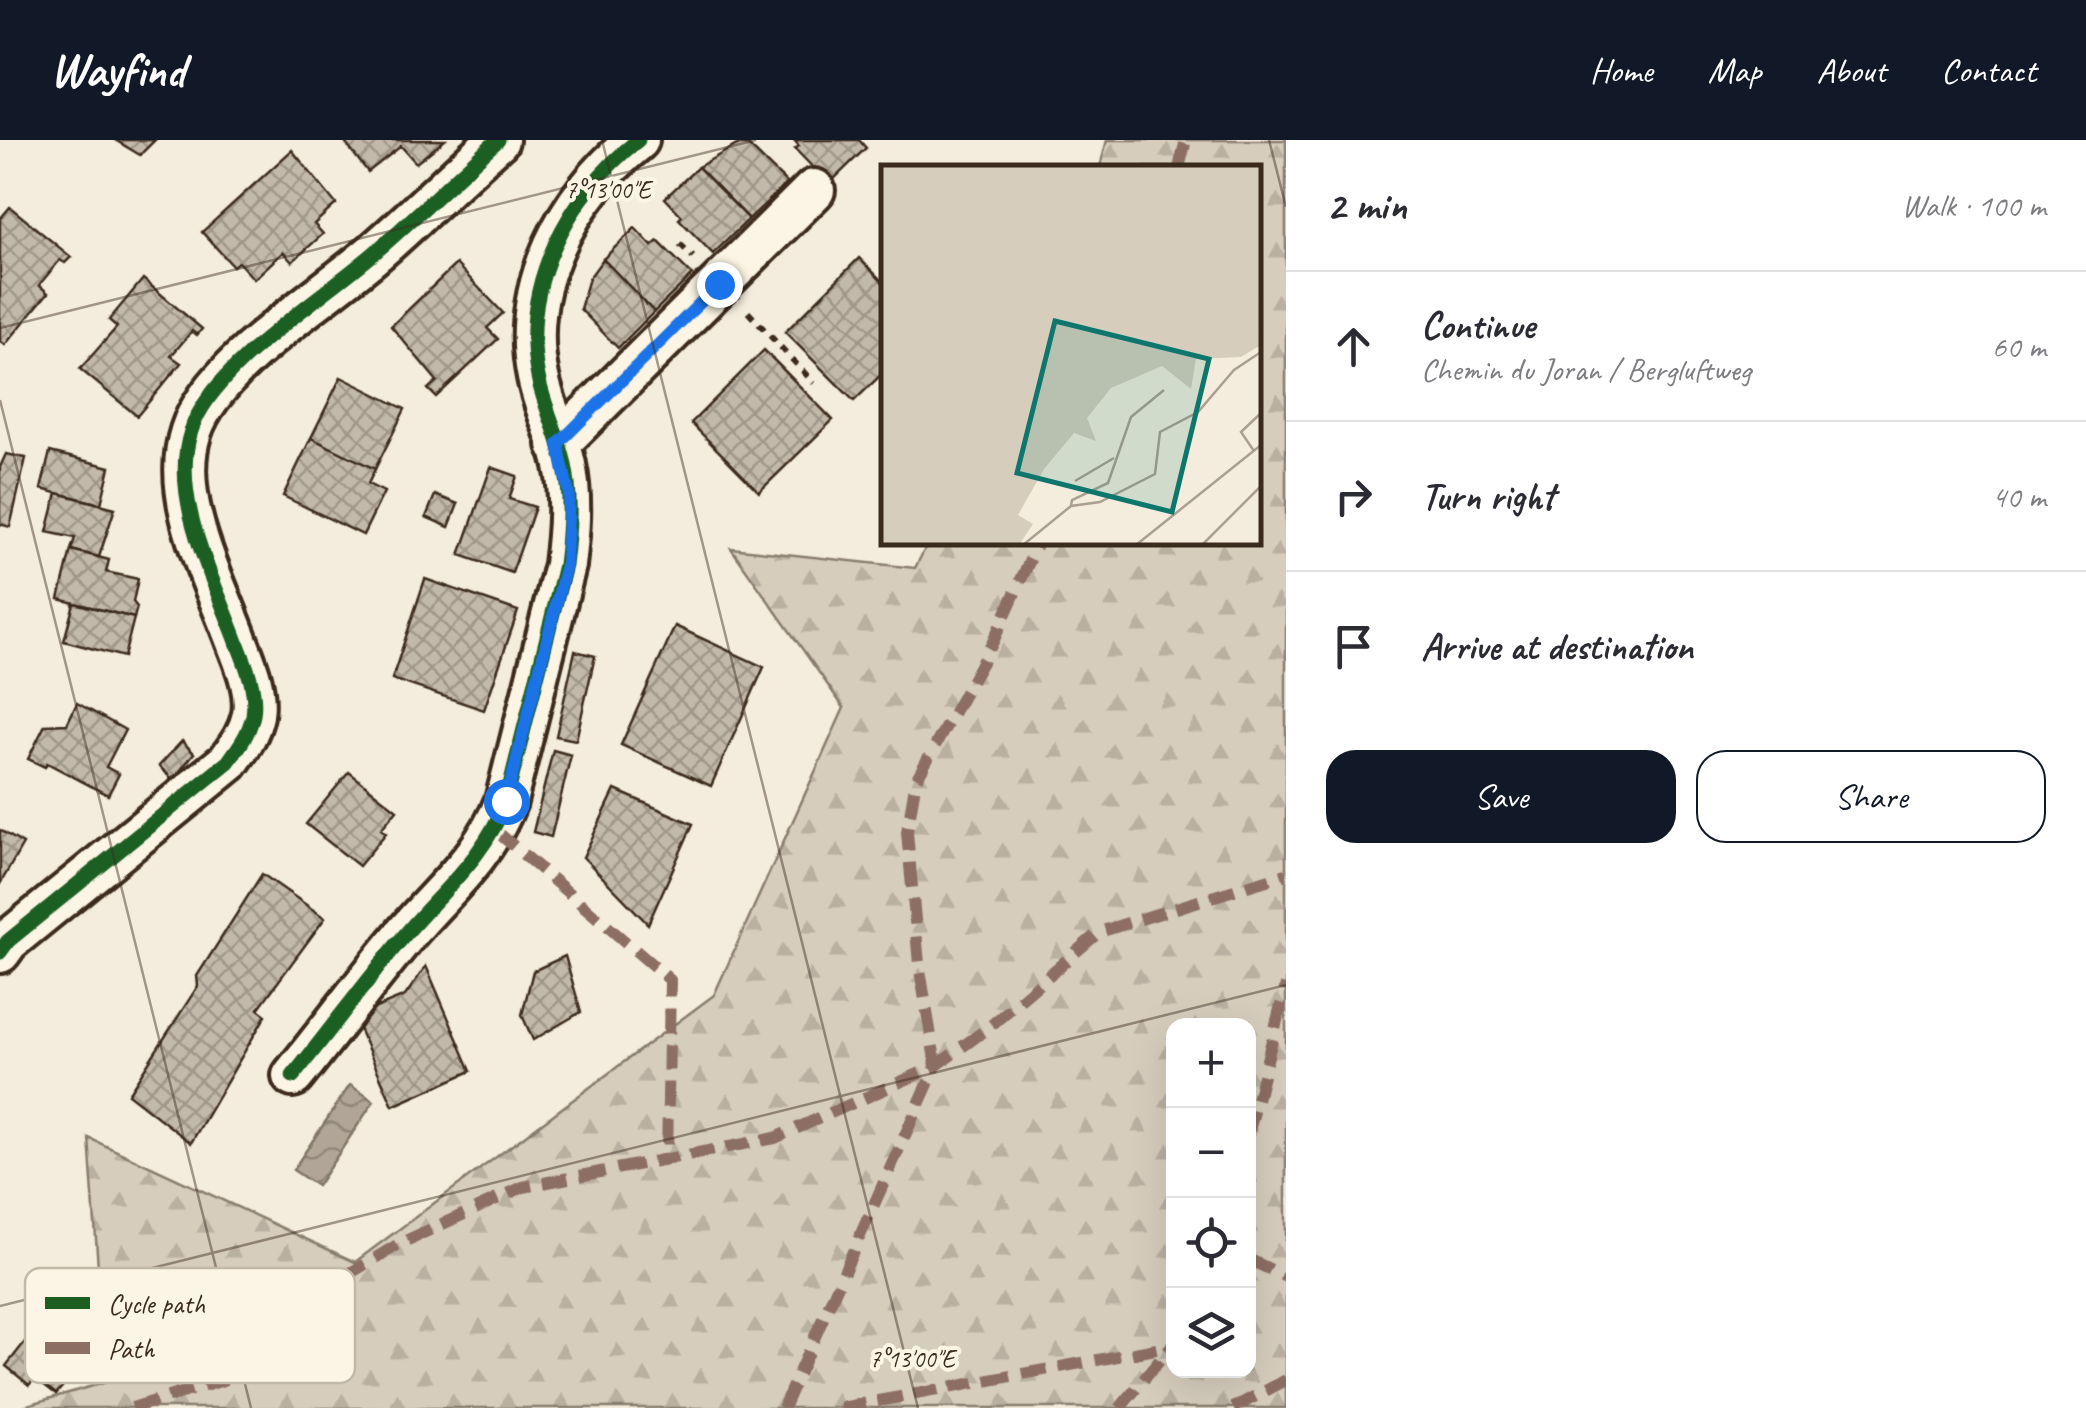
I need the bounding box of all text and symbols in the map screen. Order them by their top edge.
text: Wayfind [50,40,185,100]
text: Home [1590,48,1653,93]
text: Map [1708,48,1761,93]
text: About [1816,48,1886,93]
text: Contact [1941,48,2036,93]
inset map [881,165,1261,545]
text: 7°13'00"E [565,174,653,206]
text: 2 min [1326,179,1406,232]
text: Walk · 100 m [1902,185,2046,226]
route end [697,262,743,308]
text: Continue [1421,302,1535,349]
icon: ahead [1326,319,1381,374]
text: 60 m [1992,326,2046,367]
text: Chemin du Joran / Bergluftweg [1421,349,1751,390]
icon: right [1326,469,1381,524]
text: Turn right [1421,473,1555,520]
text: 40 m [1992,476,2046,517]
icon: arrive [1326,619,1381,674]
text: Arrive at destination [1421,623,1693,670]
button: Save [1326,750,1676,843]
button: Share [1696,750,2046,843]
route start [484,779,530,825]
map controls [1166,1018,1256,1378]
button: + [1166,1018,1256,1108]
button: − [1166,1108,1256,1198]
button: locate [1166,1198,1256,1288]
legend [25,1268,355,1383]
text: Cycle path [108,1286,205,1321]
button: layers [1166,1288,1256,1378]
text: Path [108,1331,155,1366]
text: 7°13'00"E [869,1343,957,1375]

